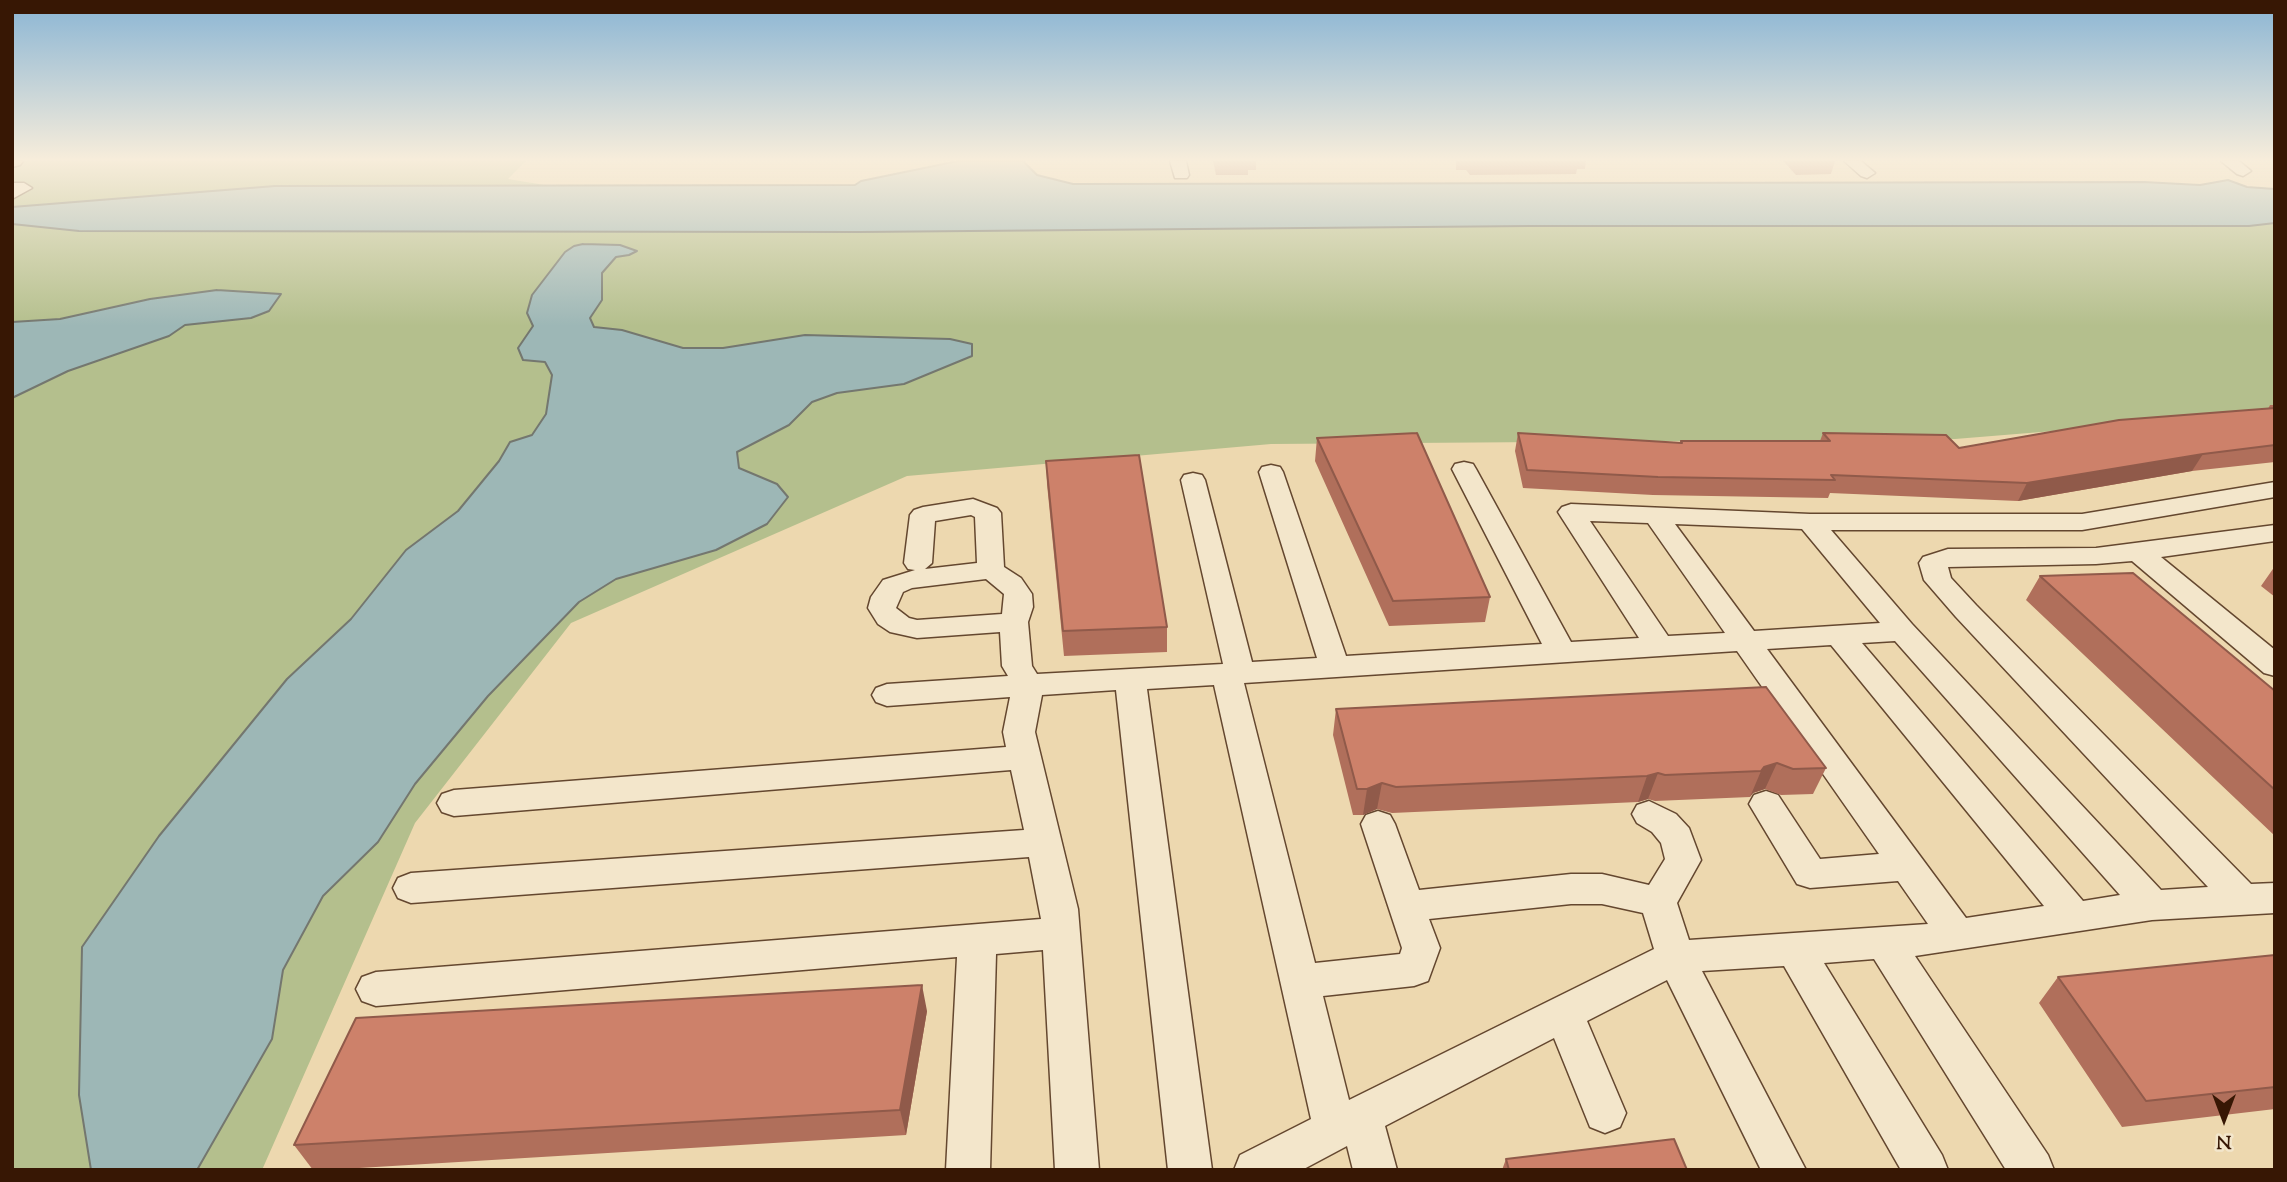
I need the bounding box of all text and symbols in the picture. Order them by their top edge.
north arrow [2189,1084,2259,1154]
text: N [2216,1127,2232,1154]

